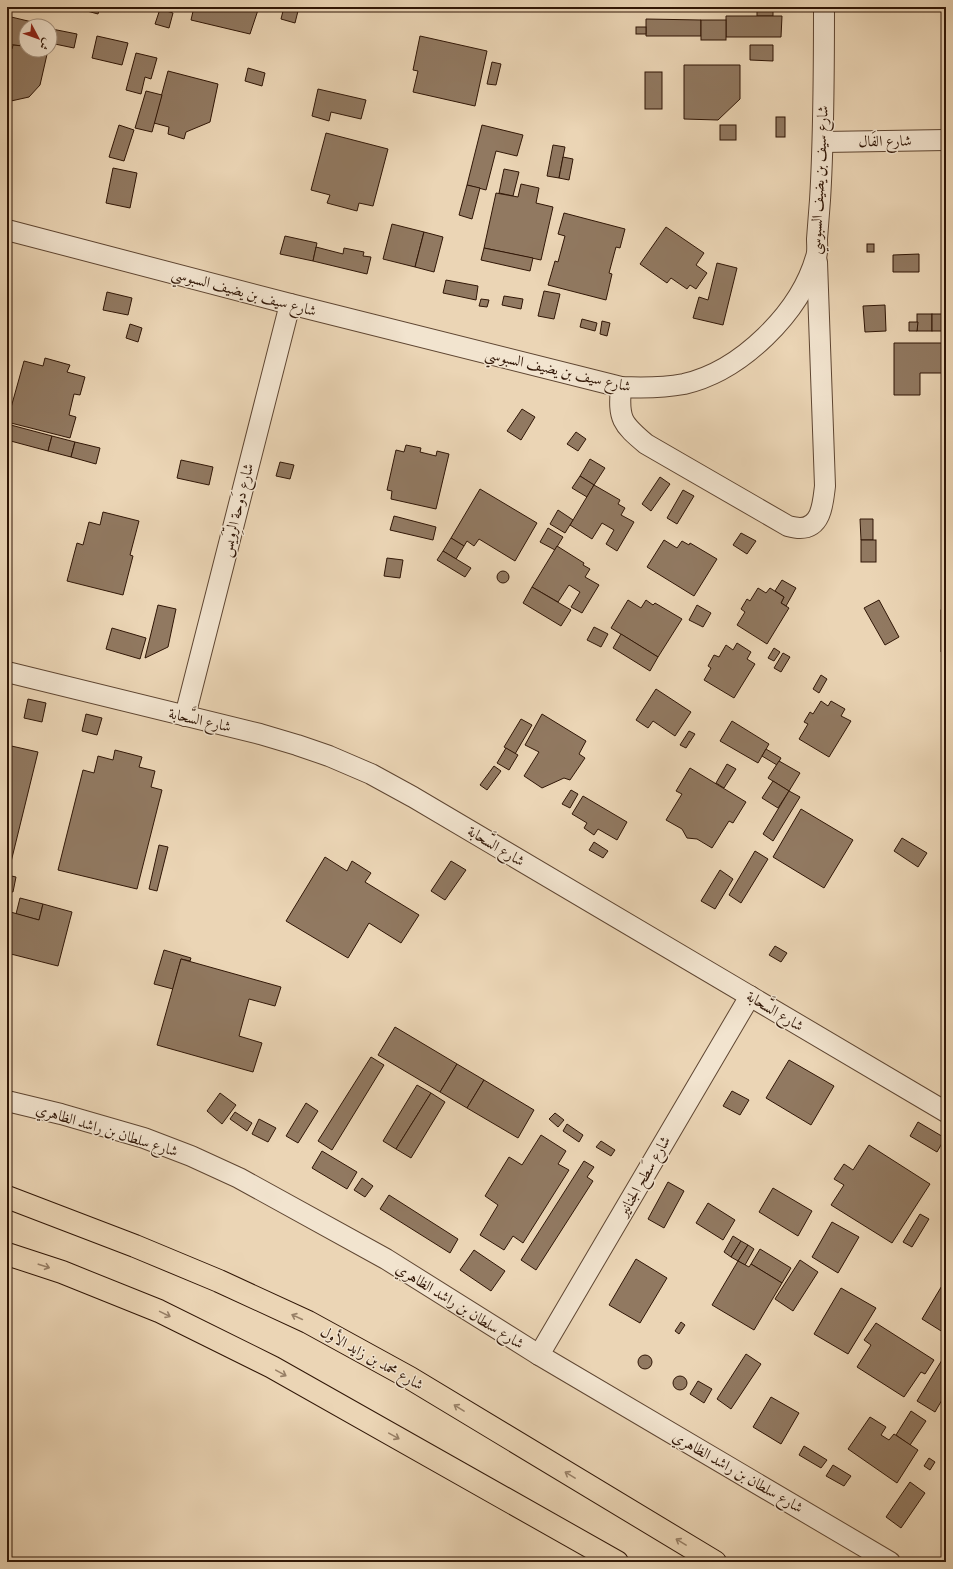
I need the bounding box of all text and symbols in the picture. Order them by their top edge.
north arrow [18,18,58,58]
text: ش [37,36,54,53]
street label: شارع سيف بن يضيف السبوسي [806,105,837,255]
street label: شارع الفَال [858,130,912,154]
street label: شارع سيف بن يضيف السبوسي [168,264,318,325]
street label: شارع سيف بن يضيف السبوسي [482,344,633,400]
street label: شارع دَوحة الرِّوَيس [215,461,261,560]
street label: شارع السَّحابة [166,700,234,740]
street label: شارع السَّحابة [462,819,530,874]
street label: شارع السَّحابة [741,984,809,1039]
street label: شارع سلطان بن راشد الظاهري [33,1100,180,1164]
street label: شارع سَطح الجنانير [611,1132,679,1224]
street label: شارع سلطان بن راشد الظاهري [390,1259,527,1356]
one-way arrow [37,1263,50,1270]
one-way arrow [159,1311,171,1318]
one-way arrow [291,1313,303,1320]
street label: شارع محمد بن زايد الأول [315,1320,428,1397]
one-way arrow [275,1369,287,1377]
one-way arrow [453,1403,465,1411]
street label: شارع سلطان بن راشد الظاهري [668,1427,806,1520]
one-way arrow [388,1433,400,1441]
one-way arrow [565,1471,576,1479]
one-way arrow [676,1538,687,1546]

